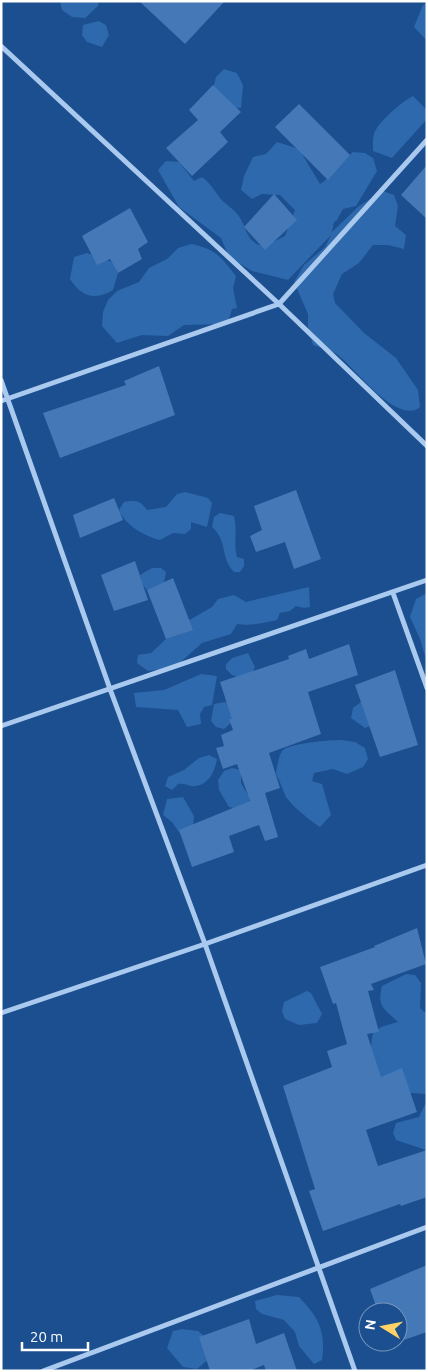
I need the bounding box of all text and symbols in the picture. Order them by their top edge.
north arrow [358,1302,408,1352]
text: N [361,1318,379,1331]
scale bar [22,1320,89,1352]
text: 20 m [30,1328,63,1345]

